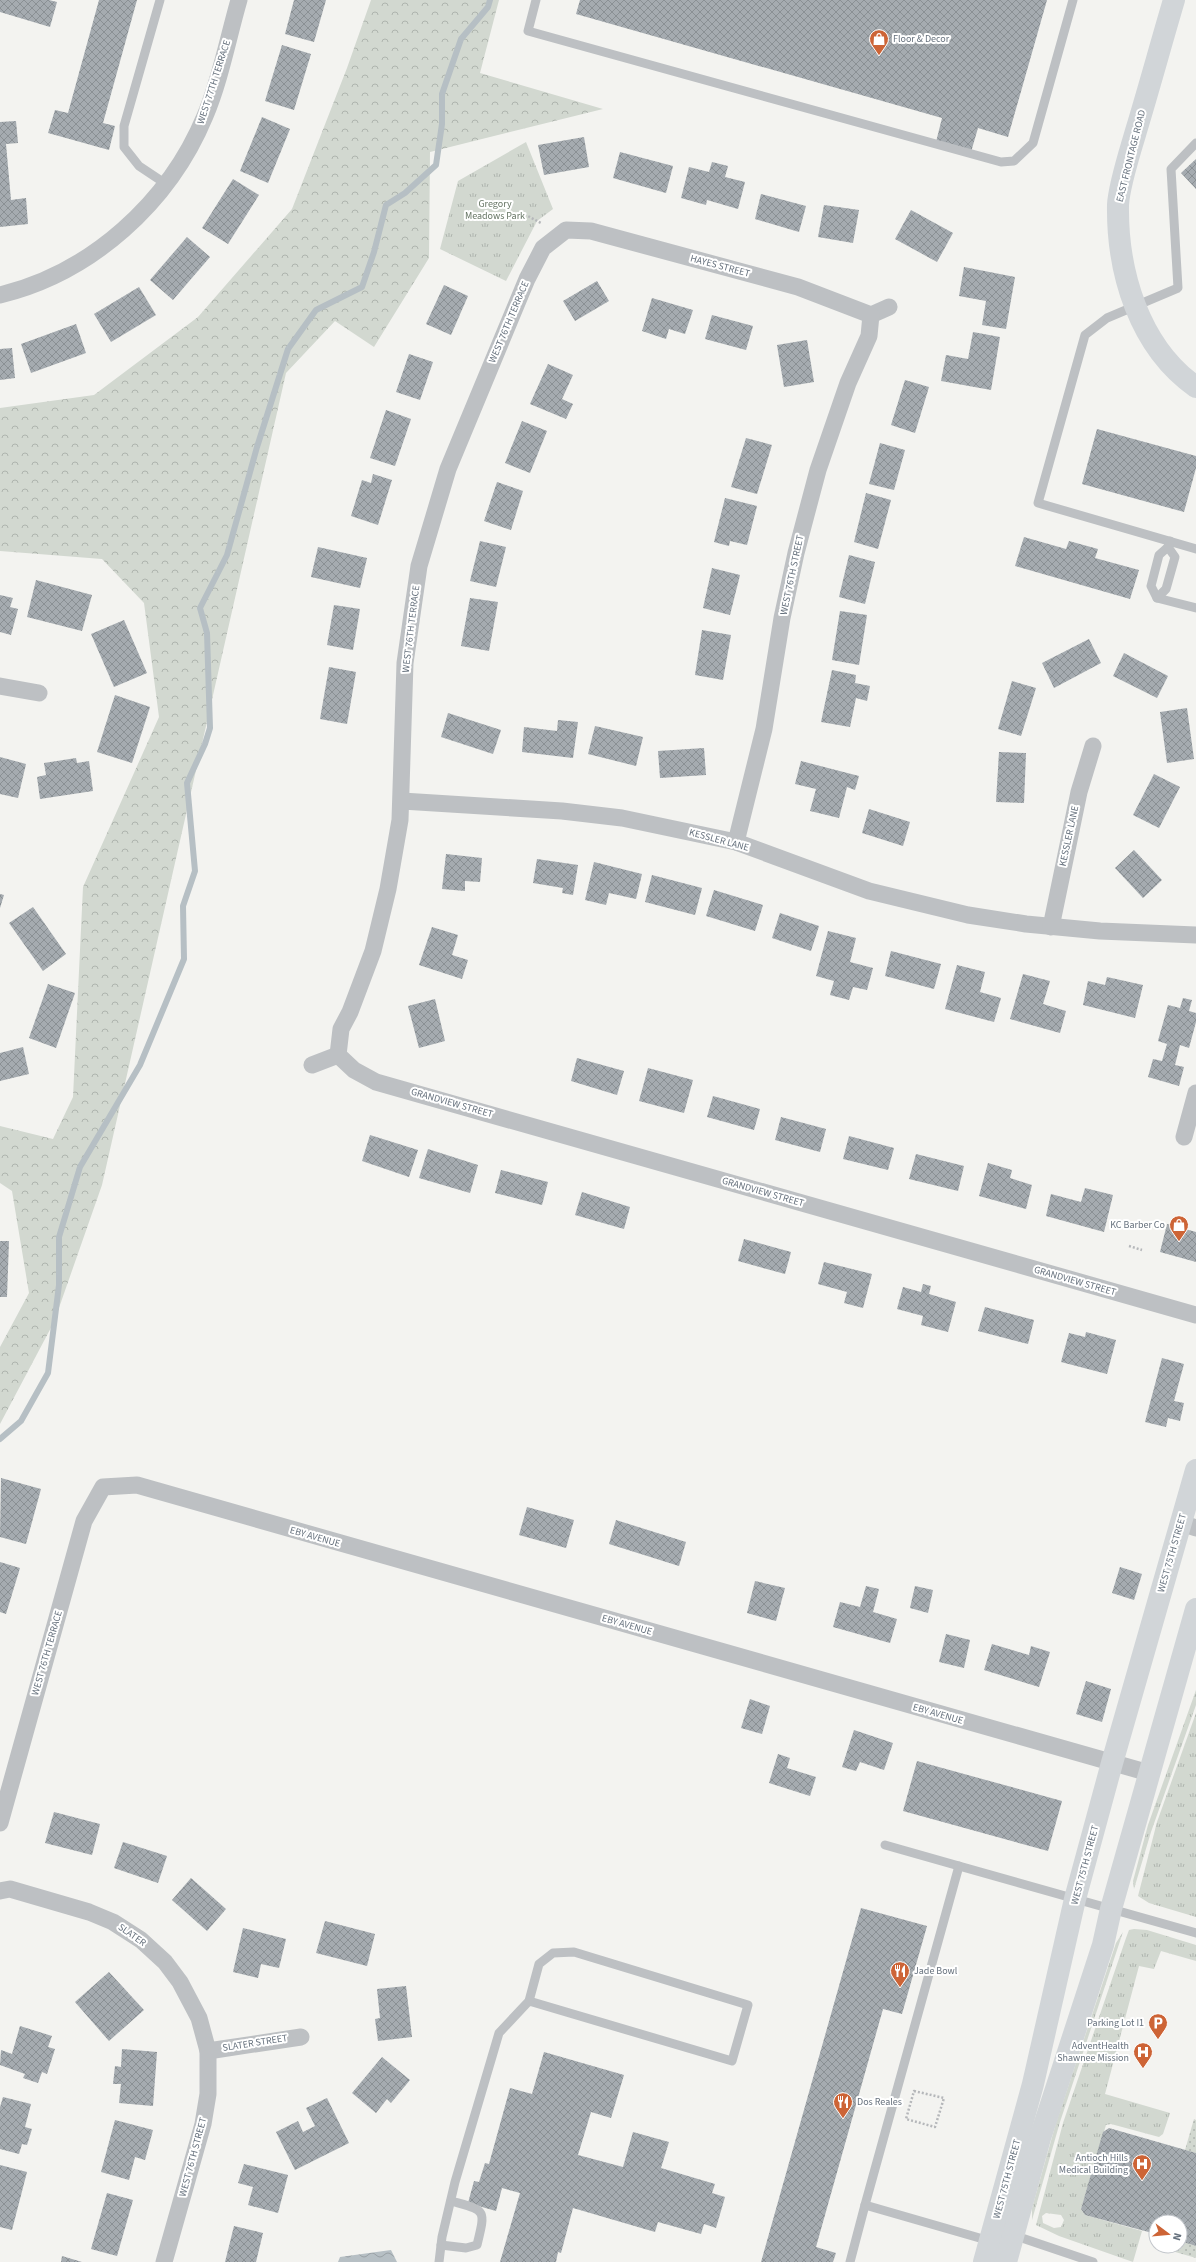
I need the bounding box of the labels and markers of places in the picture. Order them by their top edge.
shop icon: Floor & Decor [868,28,890,56]
place label: Floor & Decor [893,32,950,46]
shop icon: KC Barber Co [1168,1214,1190,1242]
place label: KC Barber Co [1110,1218,1165,1232]
restaurant icon: Jade Bowl [889,1960,911,1988]
place label: Jade Bowl [914,1964,958,1978]
parking icon: Parking Lot I1 [1147,2012,1169,2040]
place label: Parking Lot I1 [1087,2016,1144,2030]
place label: AdventHealth Shawnee Mission [1057,2039,1129,2065]
hospital icon: AdventHealth Shawnee Mission [1132,2041,1154,2069]
restaurant icon: Dos Reales [832,2091,854,2119]
place label: Dos Reales [857,2095,902,2109]
place label: Antioch Hills Medical Building [1059,2151,1128,2177]
hospital icon: Antioch Hills Medical Building [1131,2153,1153,2181]

